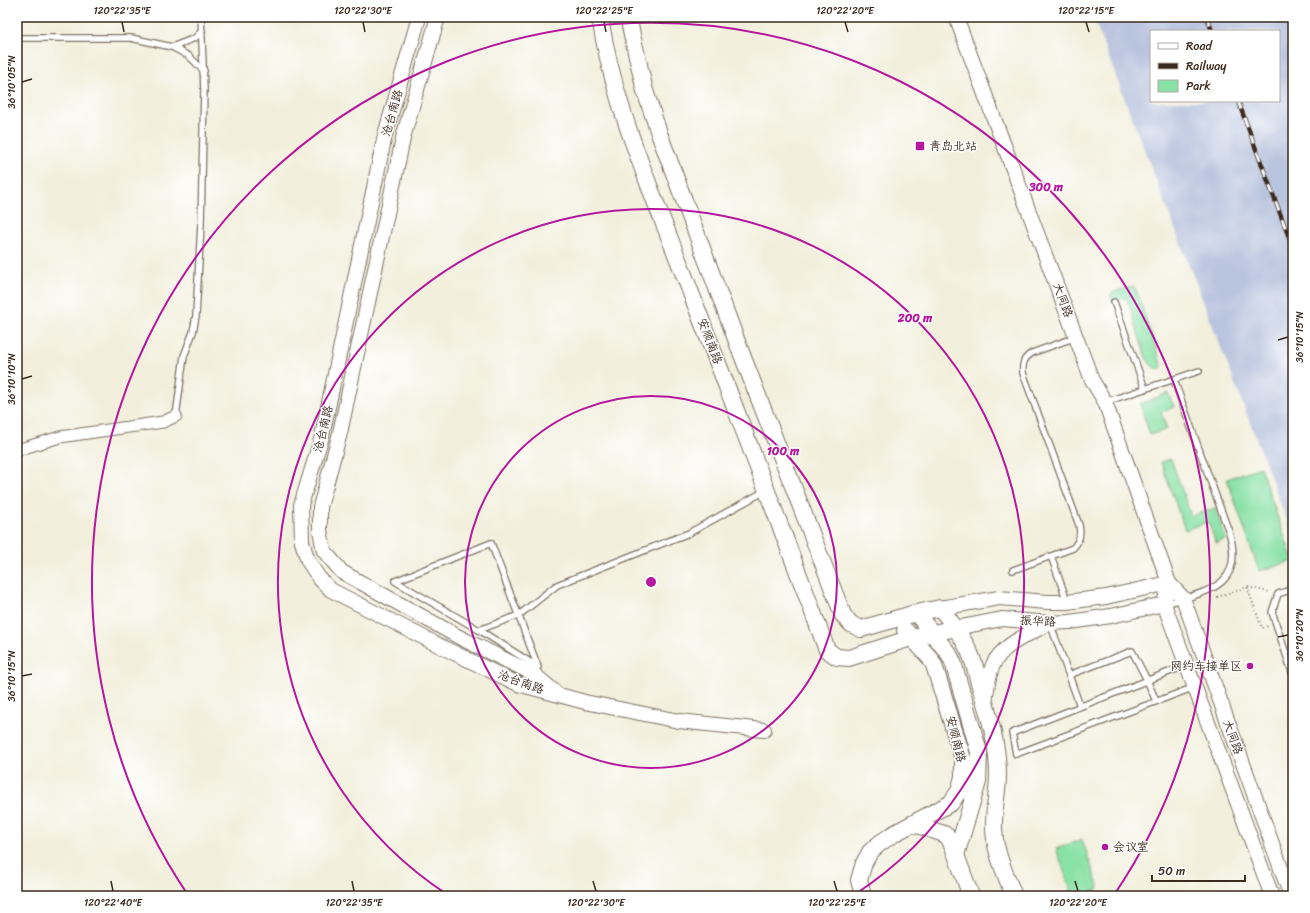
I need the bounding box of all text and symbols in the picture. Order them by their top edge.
text: 120°22'35"E [93,2,152,20]
text: 120°22'30"E [334,2,393,20]
text: 120°22'25"E [575,2,634,20]
text: 120°22'20"E [816,2,875,20]
text: 120°22'15"E [1058,2,1115,20]
legend [1150,30,1280,102]
text: Road [1186,35,1213,57]
text: 36°10'05"N [3,55,21,109]
text: Railway [1186,55,1227,77]
text: Park [1186,75,1211,97]
street label: 沧台南路 [375,87,409,139]
place label: 青岛北站 [929,135,977,157]
marker: 青岛北站 [914,140,926,152]
text: 300 m [1028,176,1064,198]
street label: 大同路 [1047,279,1079,321]
text: 200 m [897,307,933,329]
text: 36°10'15"N [1291,311,1309,363]
street label: 安顺南路 [691,315,729,367]
text: 36°10'10"N [3,353,21,405]
street label: 沧台南路 [307,403,339,455]
text: 100 m [767,440,800,462]
centre of rings [644,575,658,589]
text: 36°10'20"N [1291,608,1309,661]
street label: 振华路 [1019,609,1057,633]
text: 36°10'15"N [3,650,21,702]
place label: 网约车接单区 [1170,655,1242,677]
marker: 网约车接单区 [1245,661,1255,671]
street label: 沧台南路 [495,663,547,701]
street label: 安顺南路 [940,713,972,765]
street label: 大同路 [1217,716,1249,758]
place label: 会议室 [1113,836,1149,858]
marker: 会议室 [1100,842,1110,852]
scale bar [1152,857,1245,883]
text: 50 m [1158,860,1185,882]
text: 120°22'40"E [84,894,144,912]
text: 120°22'35"E [325,894,384,912]
text: 120°22'30"E [567,894,626,912]
text: 120°22'25"E [808,894,867,912]
text: 120°22'20"E [1049,894,1108,912]

